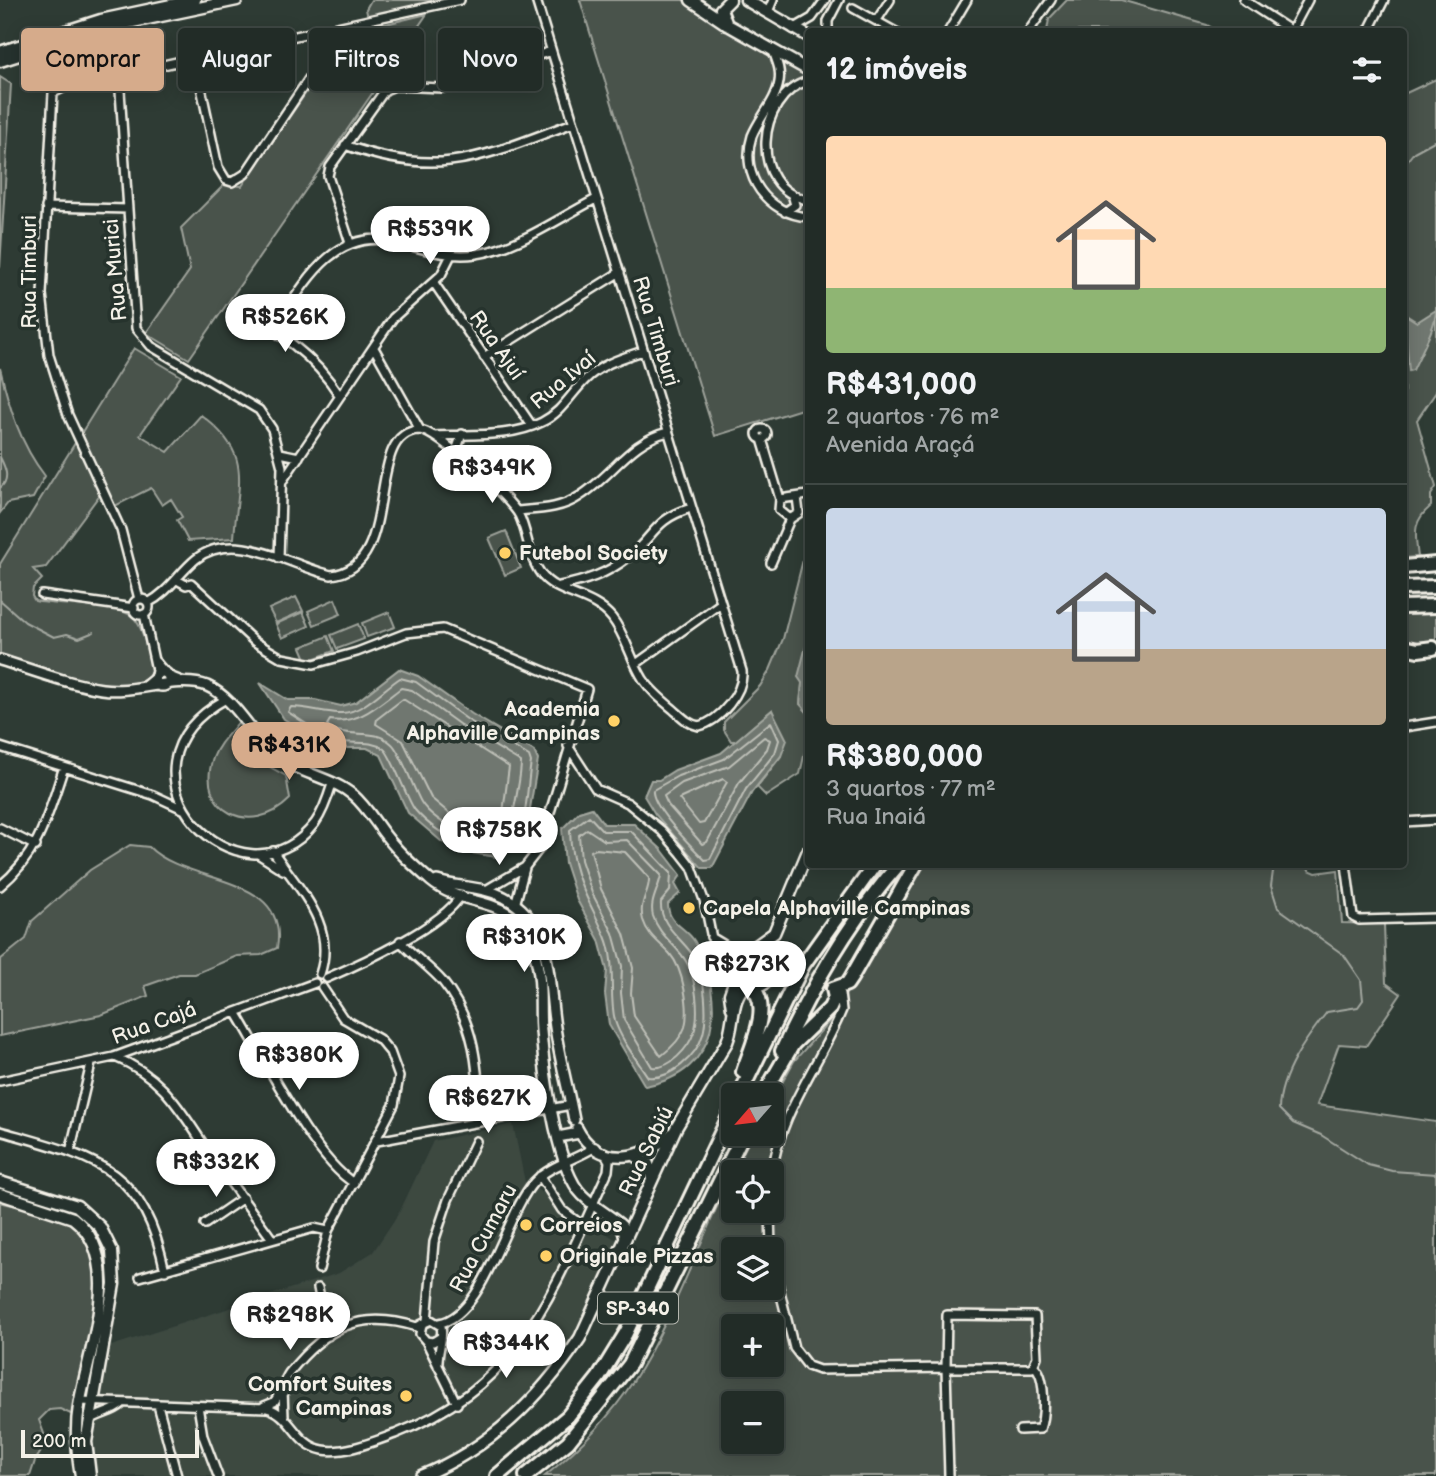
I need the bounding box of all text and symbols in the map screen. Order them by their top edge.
chip: Comprar [21,28,164,91]
chip: Alugar [178,28,295,91]
chip: Filtros [309,28,424,91]
chip: Novo [438,28,542,91]
icon: filters [1348,51,1386,89]
text: 12 imóveis [826,52,967,88]
icon: home [1043,182,1169,308]
pin: R$539K [373,206,487,266]
street label: Rua Timburi [17,215,42,329]
text: R$539K [387,215,473,243]
street label: Rua Murici [99,218,132,322]
street label: Rua Timburi [627,273,684,389]
pin: R$526K [228,294,342,354]
text: R$526K [241,303,329,331]
street label: Rua Ajuí [464,306,530,386]
street label: Rua Ivaí [526,345,602,415]
text: R$431,000 [826,367,977,403]
text: 2 quartos · 76 m² [826,403,999,431]
text: Avenida Araçá [826,431,975,459]
pin: R$349K [435,446,549,505]
text: R$349K [448,454,536,482]
place label: Futebol Society [519,541,668,566]
marker: Futebol Society [497,545,513,561]
icon: home [1043,554,1169,680]
place label: Academia Alphaville Campinas [406,697,600,746]
marker: Academia Alphaville Campinas [606,713,622,729]
pin: R$431K [232,722,346,782]
text: R$431K [247,731,331,759]
text: R$380,000 [826,739,983,775]
text: 3 quartos · 77 m² [826,775,996,803]
text: Rua Inaiá [826,803,926,831]
pin: R$758K [442,808,556,867]
text: R$758K [456,816,542,844]
place label: Capela Alphaville Campinas [703,896,970,921]
marker: Capela Alphaville Campinas [681,900,697,916]
pin: R$310K [467,914,581,974]
text: R$310K [482,923,566,951]
pin: R$273K [690,942,804,1001]
text: R$273K [704,950,790,978]
street label: Rua Cajá [109,997,200,1050]
pin: R$380K [242,1032,356,1092]
text: R$380K [255,1041,343,1069]
pin: R$627K [431,1076,545,1135]
north arrow [721,1083,784,1146]
map controls [721,1083,784,1454]
text: R$627K [445,1084,531,1112]
street label: Rua Sabiú [614,1102,679,1200]
pin: R$332K [159,1140,273,1199]
text: R$332K [172,1148,260,1176]
button: locate [721,1160,784,1223]
street label: Rua Cumaru [444,1180,522,1297]
place label: Correios [540,1213,623,1238]
marker: Correios [518,1217,534,1233]
button: layers [721,1237,784,1300]
place label: Originale Pizzas [560,1244,714,1269]
marker: Originale Pizzas [538,1248,554,1264]
pin: R$298K [233,1292,347,1352]
road number: SP-340 [598,1292,678,1324]
text: R$298K [246,1301,334,1329]
button: + [721,1314,784,1377]
pin: R$344K [449,1320,563,1380]
text: R$344K [462,1329,550,1357]
place label: Comfort Suites Campinas [248,1372,392,1421]
marker: Comfort Suites Campinas [398,1388,414,1404]
button: − [721,1391,784,1454]
scale bar [21,1427,200,1459]
text: 200 m [32,1430,86,1453]

